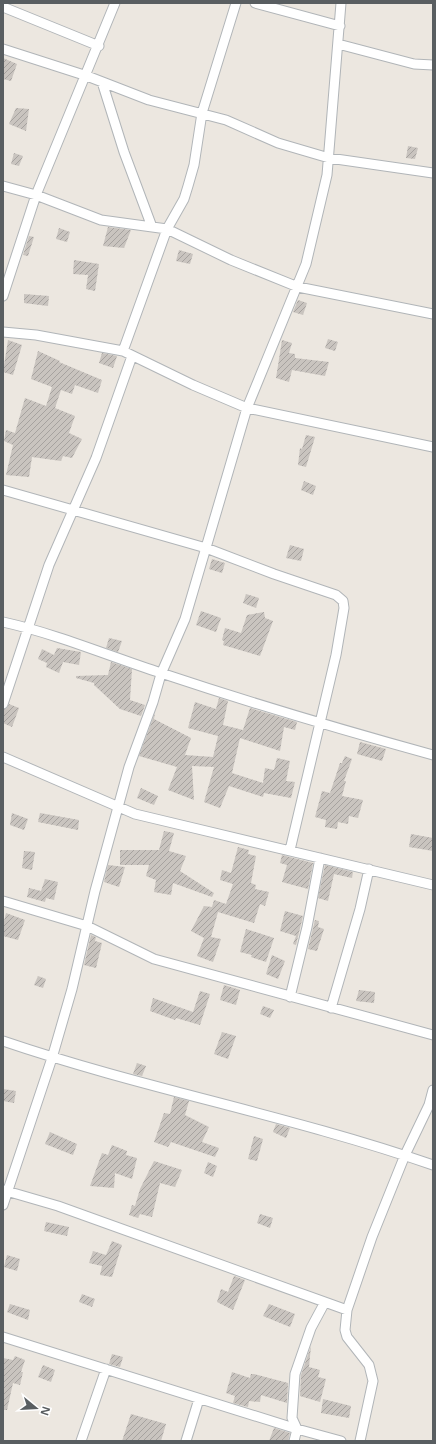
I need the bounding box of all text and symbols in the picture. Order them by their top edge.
north arrow [16,1388,56,1428]
text: N [37,1405,55,1418]

